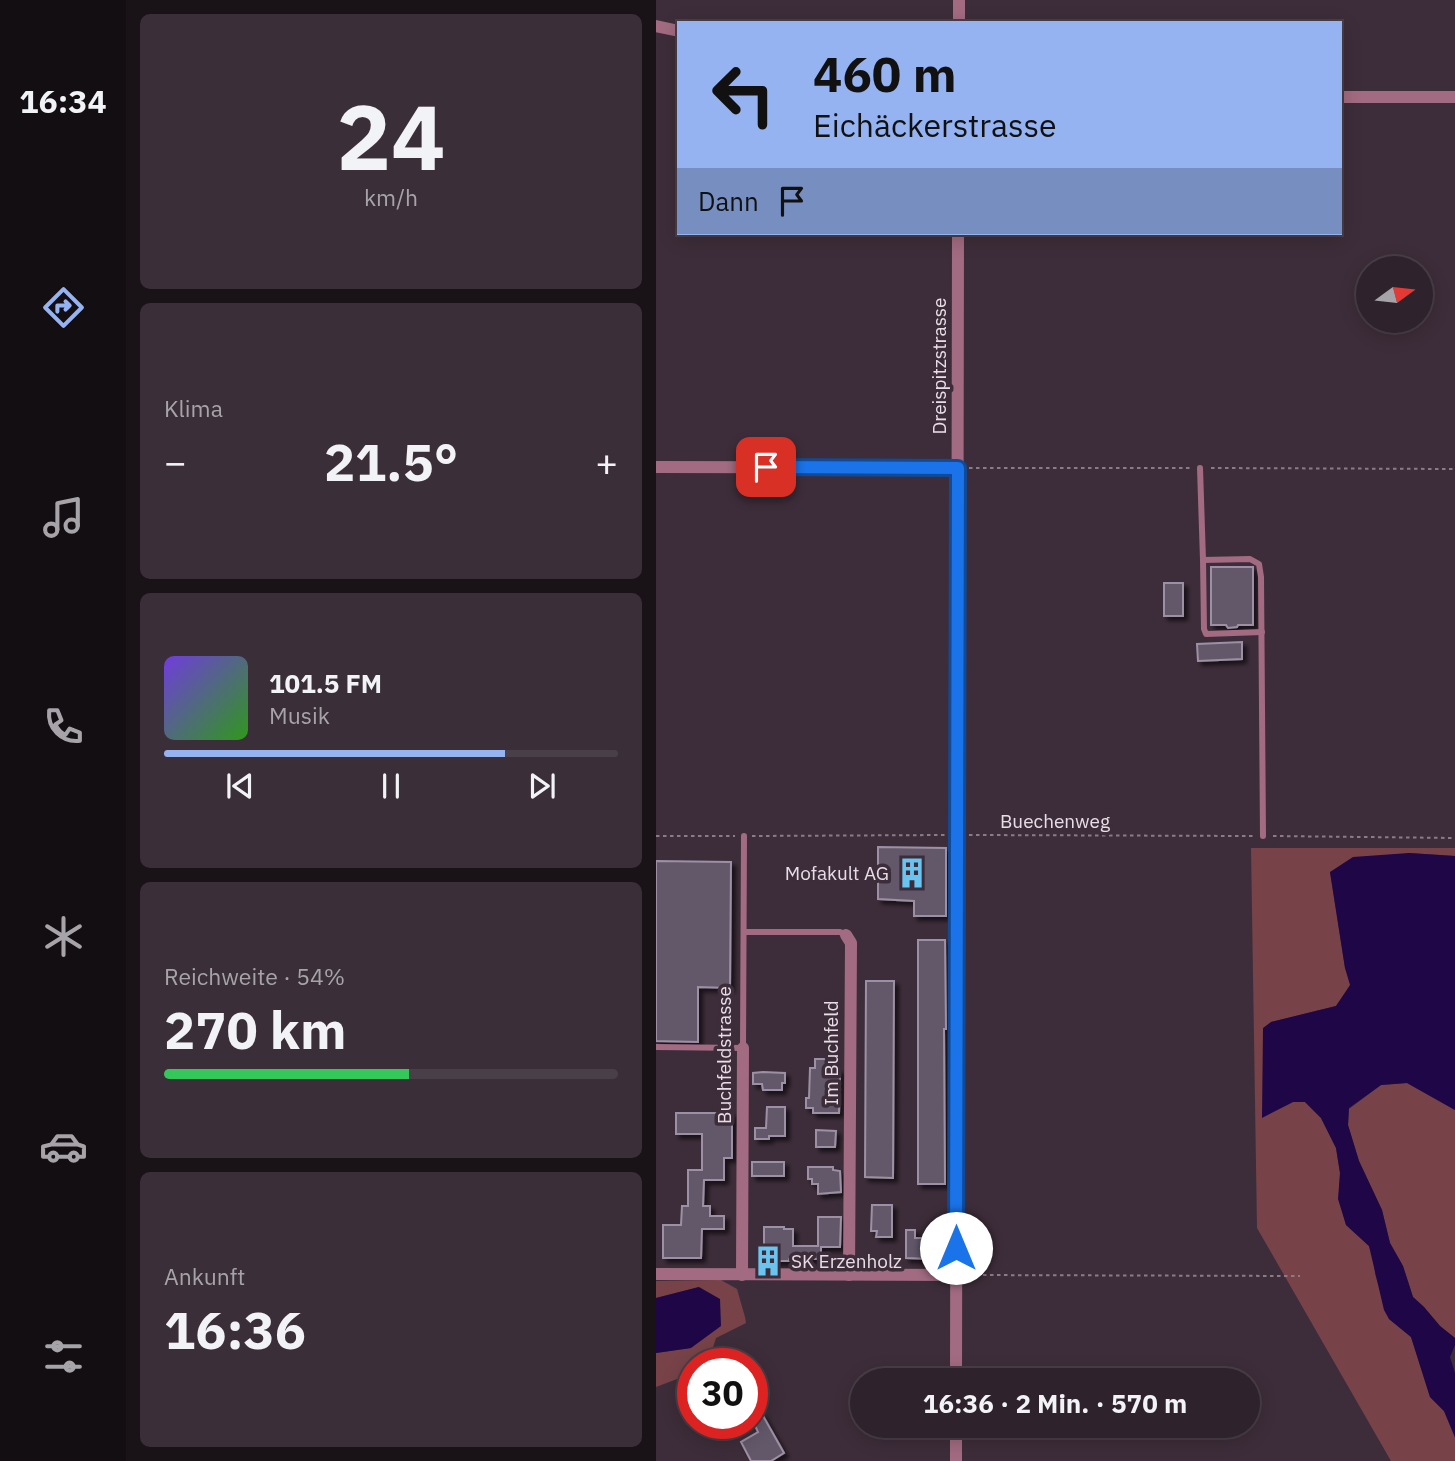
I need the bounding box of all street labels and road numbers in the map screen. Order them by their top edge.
street label: Dreispitzstrasse [927,298,951,434]
street label: Buechenweg [1000,809,1110,833]
street label: Buchfeldstrasse [712,986,736,1124]
street label: Im Buchfeld [819,1001,843,1105]

